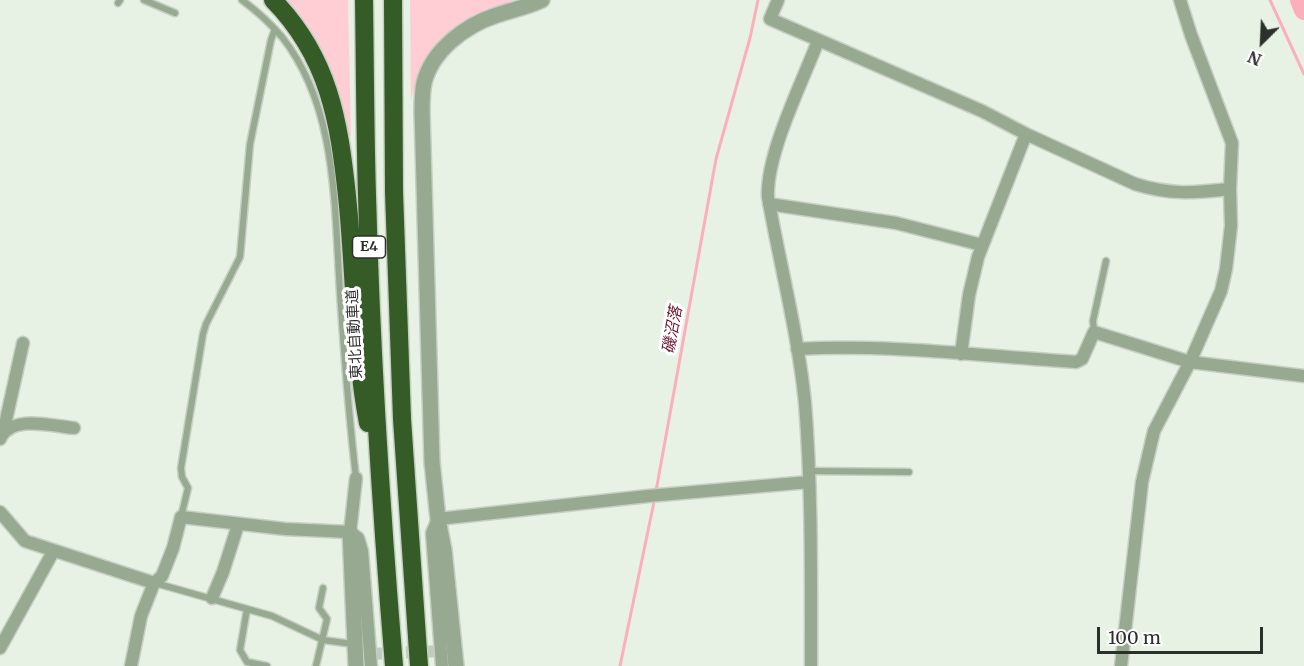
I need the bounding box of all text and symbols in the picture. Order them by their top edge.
north arrow [1232,12,1292,72]
text: N [1245,47,1265,70]
road number: E4 [352,236,386,258]
street label: 東北自動車道 [344,289,366,379]
water label: 磯沼落 [659,305,687,355]
scale bar [1100,615,1266,653]
text: 100 m [1108,626,1161,649]

